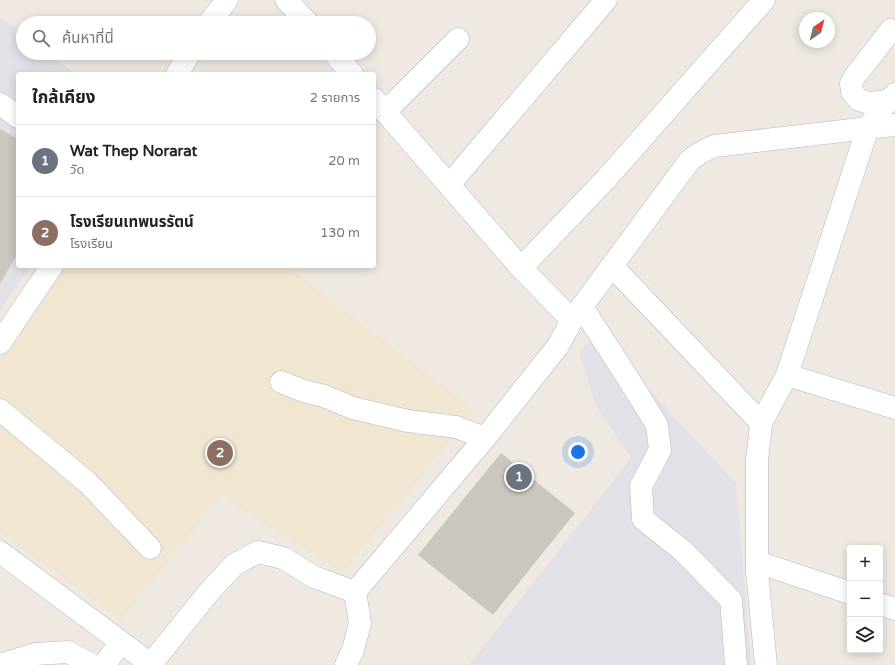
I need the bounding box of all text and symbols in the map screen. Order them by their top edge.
north arrow [799,12,835,48]
search box [16,16,376,60]
icon: search [30,27,52,49]
text: ค้นหาที่นี่ [62,29,114,47]
text: ใกล้เคียง [32,87,95,108]
text: 2 รายการ [310,90,360,106]
text: Wat Thep Norarat [70,142,197,160]
text: 1 [41,153,49,169]
text: 20 m [328,153,360,169]
text: วัด [70,162,84,178]
text: โรงเรียนเทพนรรัตน์ [70,213,194,231]
text: 2 [41,225,49,241]
text: 130 m [320,225,360,241]
text: โรงเรียน [70,236,113,252]
pin: 2 [207,438,233,468]
your location [568,442,588,462]
pin: 1 [506,462,532,492]
map controls [847,545,883,653]
button: + [847,545,883,581]
button: − [847,581,883,617]
button: layers [847,617,883,653]

